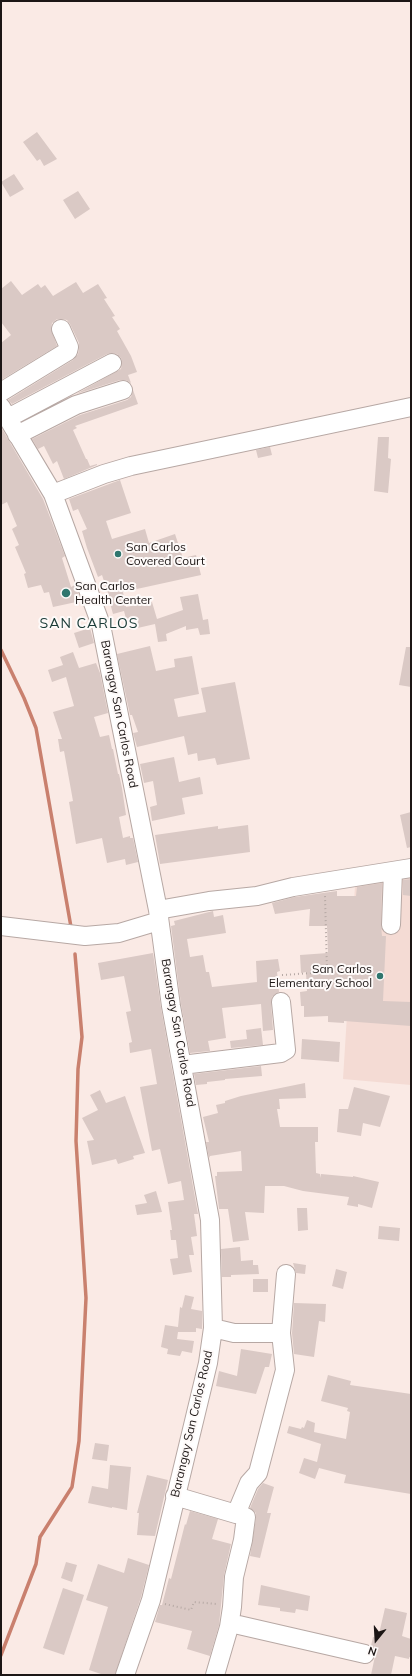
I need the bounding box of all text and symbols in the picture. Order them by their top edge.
place label: San Carlos Covered Court [126,540,205,568]
marker: San Carlos Covered Court [113,549,123,559]
place label: San Carlos Health Center [75,579,152,607]
marker: San Carlos Health Center [60,587,72,599]
district label: SAN CARLOS [39,616,139,632]
street label: Barangay San Carlos Road [98,639,140,789]
street label: Barangay San Carlos Road [158,958,198,1108]
place label: San Carlos Elementary School [269,962,372,990]
marker: San Carlos Elementary School [375,971,385,981]
street label: Barangay San Carlos Road [168,1349,216,1499]
north arrow [356,1620,396,1660]
text: N [366,1643,378,1659]

